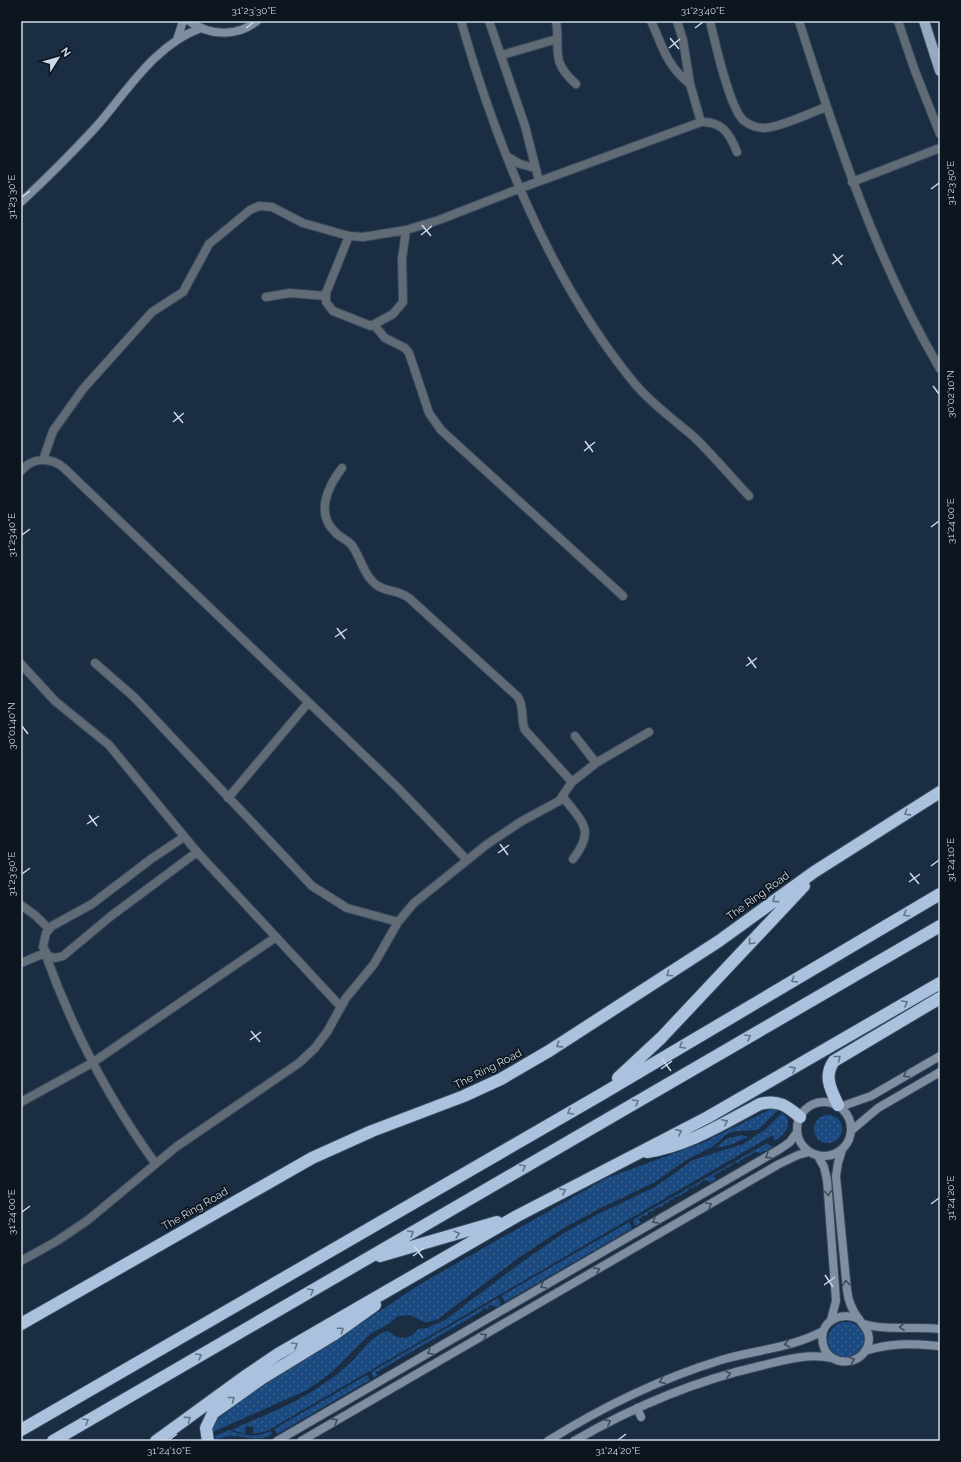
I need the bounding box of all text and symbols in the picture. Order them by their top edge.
text: 31°23'30"E [232,5,276,16]
text: 31°23'40"E [681,5,725,16]
north arrow [38,38,78,78]
text: N [58,45,73,60]
text: 31°23'50"E [945,161,956,205]
text: 31°23'30"E [6,175,17,219]
text: 30°02'10"N [945,370,956,418]
text: 31°24'00"E [945,498,956,544]
text: 31°23'40"E [6,513,17,557]
text: 30°01'40"N [6,702,17,750]
one-way arrow [904,808,911,816]
text: 31°24'10"E [945,838,956,882]
text: 31°23'50"E [6,852,17,896]
street label: The Ring Road [724,869,792,923]
one-way arrow [773,895,780,902]
one-way arrow [903,909,910,916]
one-way arrow [748,937,755,945]
one-way arrow [666,969,673,976]
one-way arrow [791,975,798,982]
one-way arrow [901,1001,908,1008]
one-way arrow [744,1034,751,1041]
one-way arrow [557,1040,564,1047]
one-way arrow [679,1041,686,1049]
street label: The Ring Road [452,1046,524,1092]
one-way arrow [834,1056,841,1063]
one-way arrow [789,1066,796,1073]
one-way arrow [903,1071,910,1078]
one-way arrow [631,1099,639,1106]
one-way arrow [567,1107,574,1114]
one-way arrow [720,1120,728,1127]
one-way arrow [675,1129,682,1136]
one-way arrow [765,1152,772,1159]
one-way arrow [519,1165,526,1172]
text: 31°24'20"E [945,1176,956,1220]
street label: The Ring Road [160,1185,231,1233]
one-way arrow [559,1188,567,1196]
text: 31°24'00"E [6,1189,17,1235]
one-way arrow [823,1190,832,1196]
one-way arrow [705,1203,712,1210]
one-way arrow [652,1216,659,1223]
one-way arrow [453,1230,460,1239]
one-way arrow [407,1231,414,1238]
one-way arrow [593,1268,600,1275]
one-way arrow [842,1280,851,1286]
one-way arrow [539,1282,547,1289]
one-way arrow [307,1289,314,1296]
one-way arrow [899,1323,905,1332]
one-way arrow [337,1328,344,1335]
one-way arrow [480,1333,487,1340]
one-way arrow [784,1340,790,1348]
one-way arrow [291,1342,298,1349]
one-way arrow [427,1347,434,1354]
one-way arrow [195,1354,202,1361]
one-way arrow [849,1356,856,1365]
one-way arrow [725,1370,732,1379]
one-way arrow [659,1377,666,1385]
one-way arrow [227,1397,234,1404]
one-way arrow [184,1417,191,1424]
one-way arrow [82,1419,90,1426]
one-way arrow [331,1419,338,1426]
one-way arrow [604,1419,611,1427]
text: 31°24'10"E [147,1445,191,1456]
text: 31°24'20"E [596,1445,640,1456]

